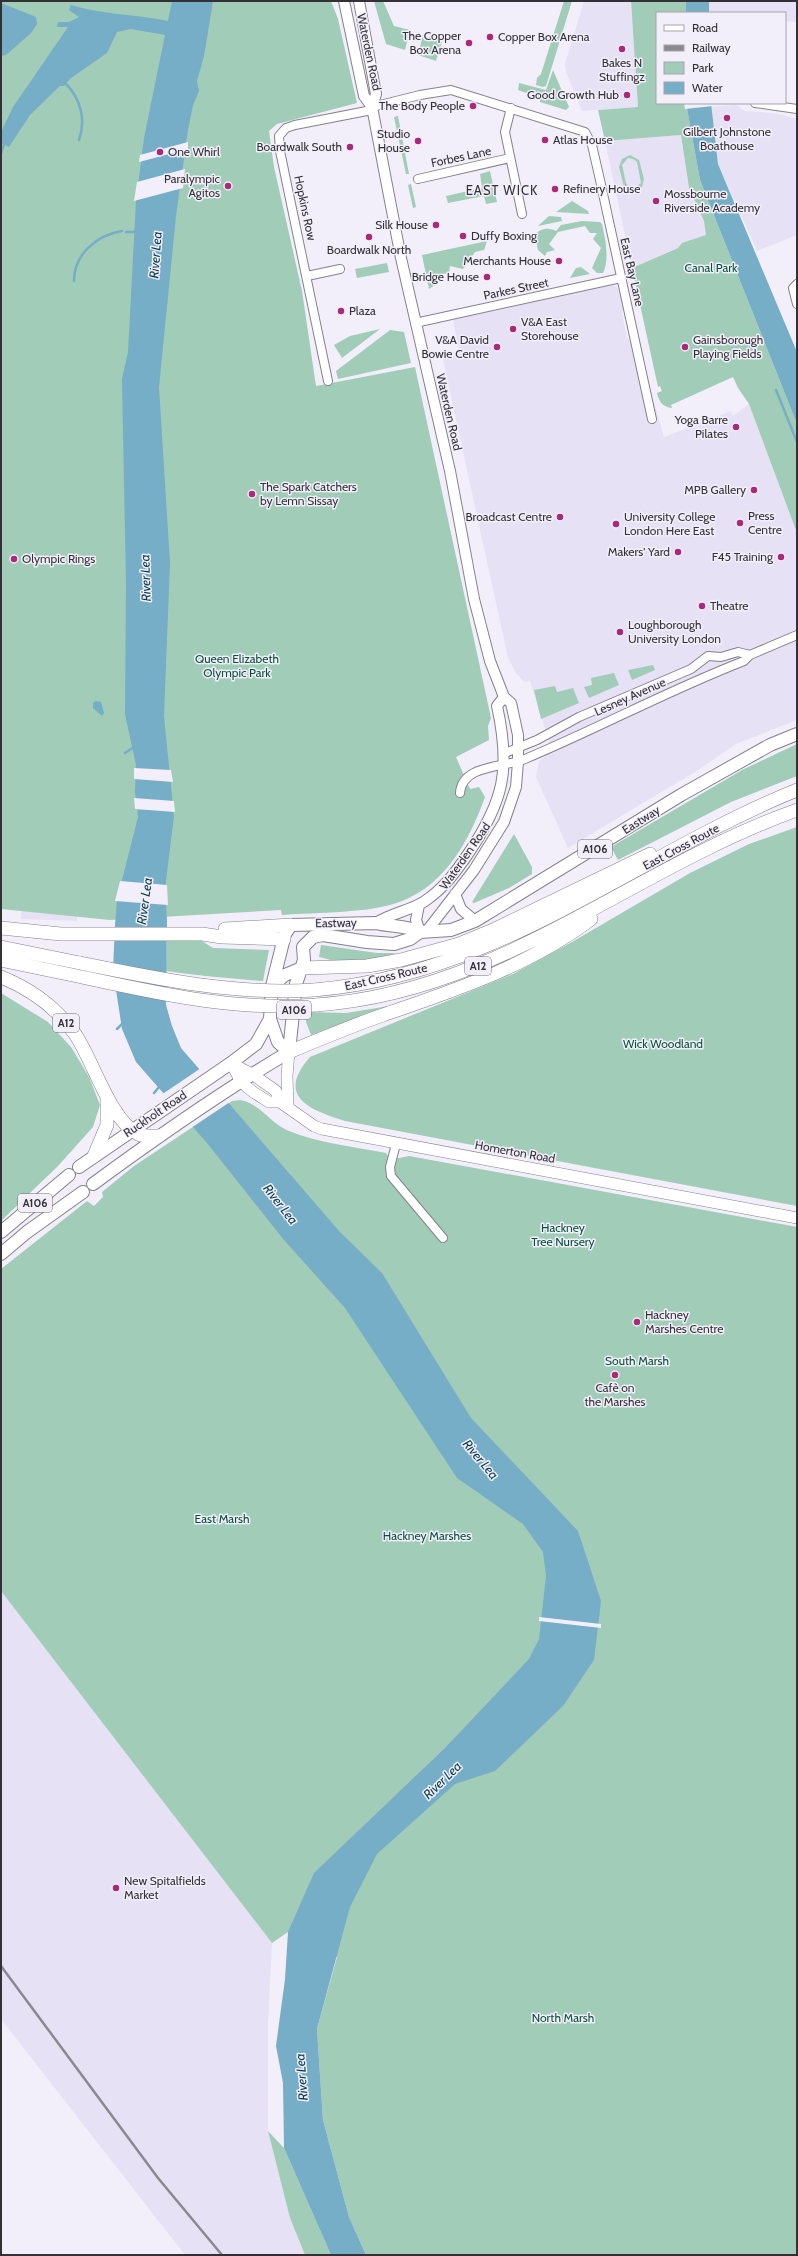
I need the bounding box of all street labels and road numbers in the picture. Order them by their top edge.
street label: Waterden Road [354,12,385,92]
street label: Forbes Lane [429,143,492,170]
street label: Hopkins Row [291,174,320,242]
street label: East Bay Lane [617,236,648,308]
street label: Parkes Street [482,274,550,303]
street label: Waterden Road [433,372,466,452]
street label: Lesney Avenue [592,674,668,719]
street label: Eastway [619,802,662,837]
street label: Waterden Road [436,819,493,892]
street label: East Cross Route [640,820,722,873]
road number: A106 [578,840,612,858]
street label: Eastway [315,915,357,930]
road number: A12 [465,957,491,975]
street label: East Cross Route [343,960,429,993]
road number: A106 [277,1001,311,1019]
road number: A12 [53,1014,79,1032]
street label: Ruckholt Road [120,1087,189,1140]
street label: Homerton Road [474,1137,556,1166]
road number: A106 [18,1194,52,1212]

